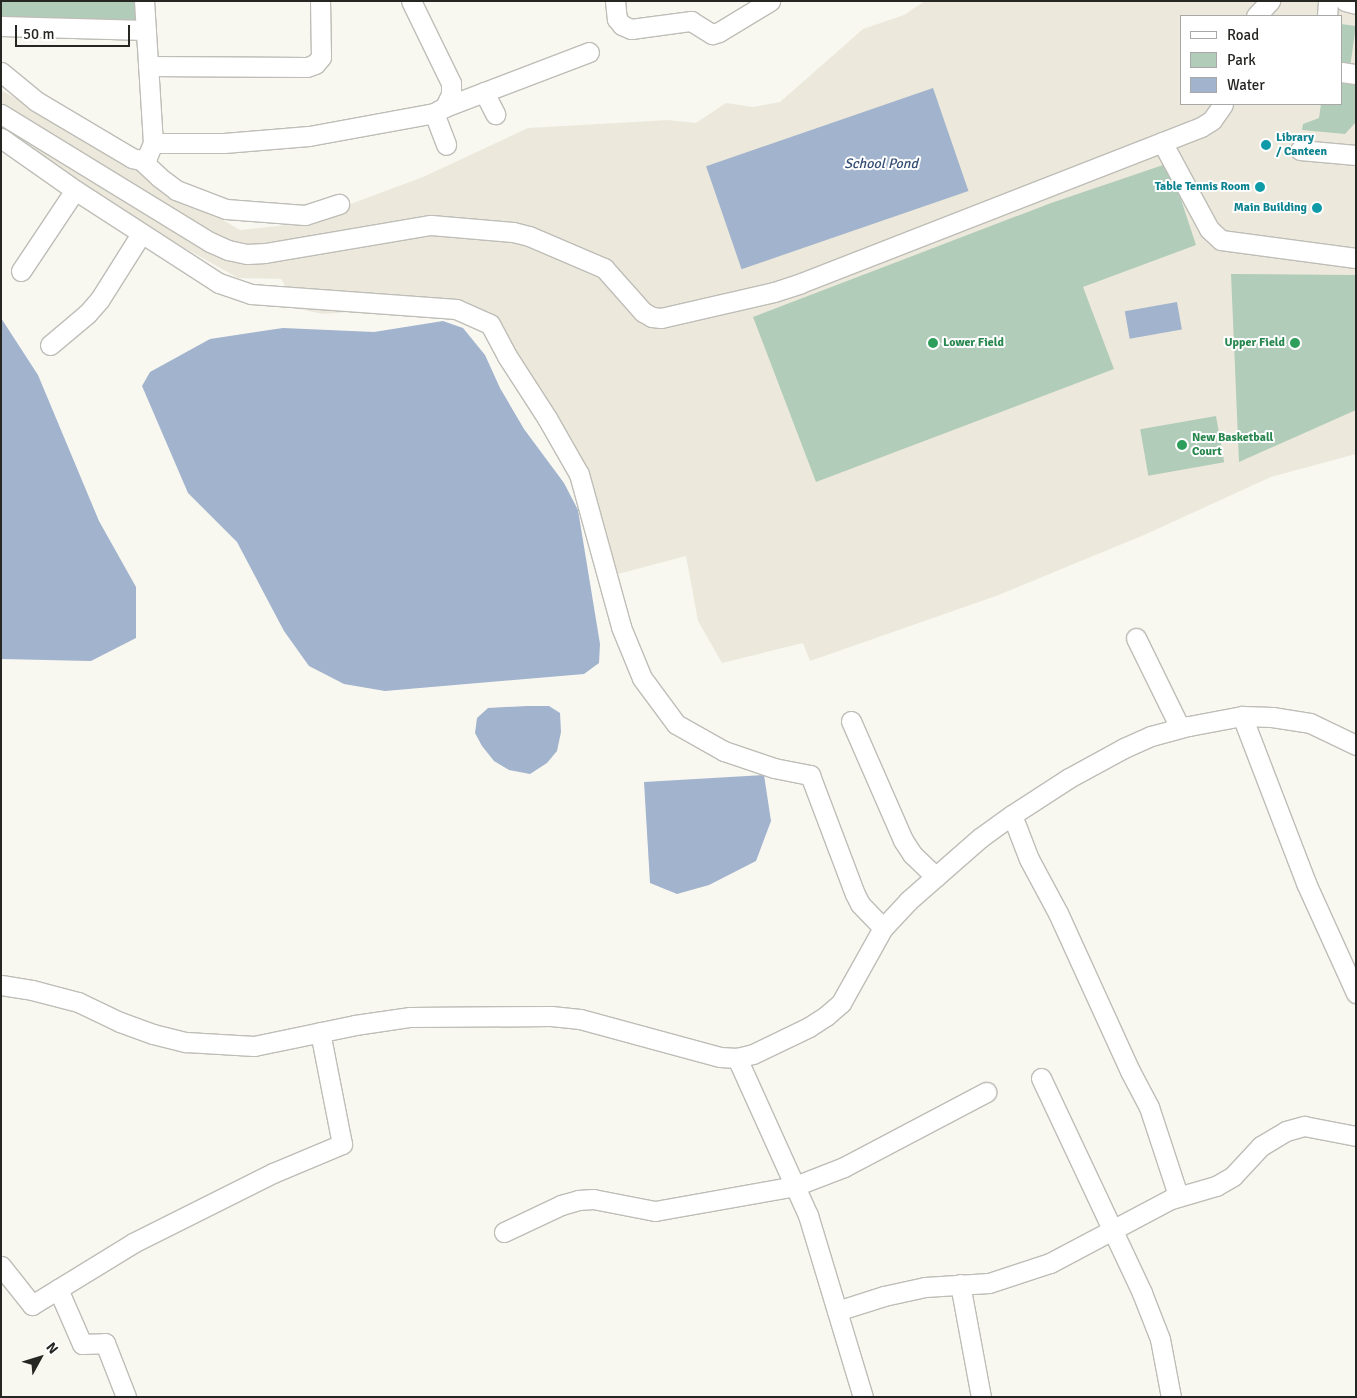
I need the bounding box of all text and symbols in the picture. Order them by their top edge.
scale bar [18,15,132,47]
legend [1180,15,1342,105]
text: 50 m [23,25,54,43]
text: Road [1227,26,1259,44]
text: Park [1227,51,1256,69]
text: Water [1227,76,1265,94]
place label: Library / Canteen [1276,131,1327,159]
marker: Library / Canteen [1260,139,1272,151]
water label: School Pond [844,156,918,172]
place label: Table Tennis Room [1155,180,1250,194]
marker: Table Tennis Room [1254,181,1266,193]
place label: Main Building [1234,201,1307,215]
marker: Main Building [1311,202,1323,214]
place label: Lower Field [943,336,1004,350]
place label: Upper Field [1225,336,1285,350]
marker: Lower Field [927,337,939,349]
marker: Upper Field [1289,337,1301,349]
place label: New Basketball Court [1192,431,1273,459]
marker: New Basketball Court [1176,439,1188,451]
north arrow [15,1333,65,1383]
text: N [42,1339,62,1357]

